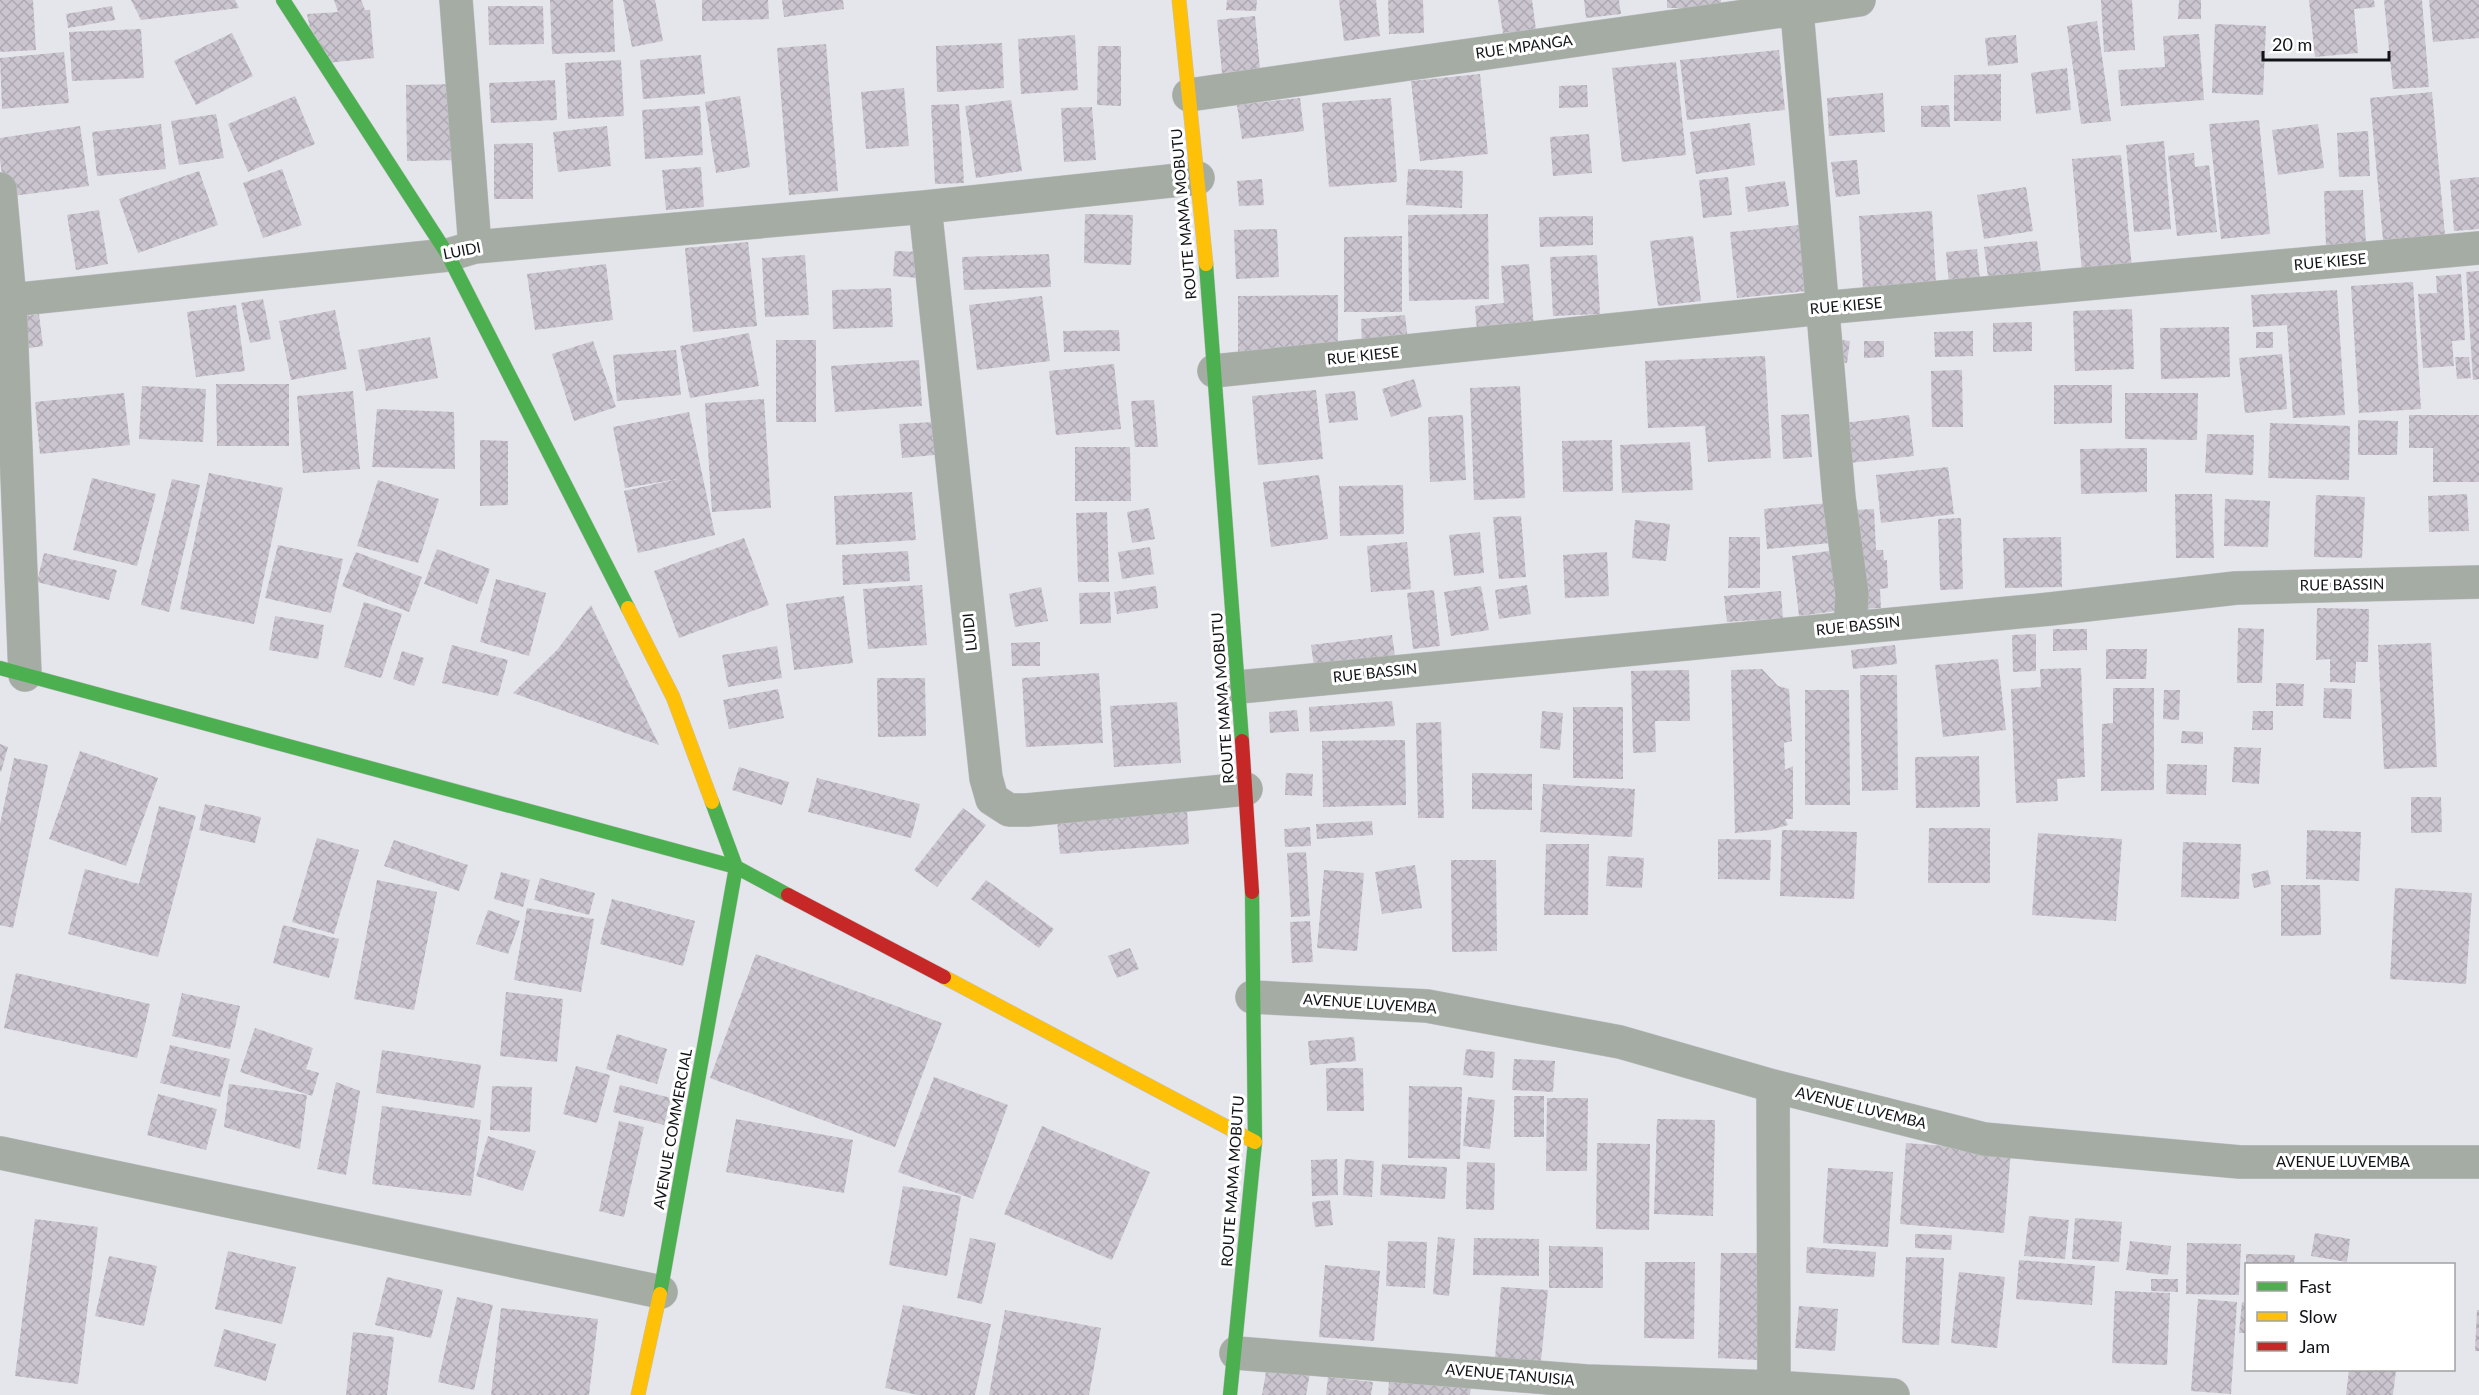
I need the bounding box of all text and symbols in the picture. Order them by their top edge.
scale bar [2263,24,2389,62]
street label: RUE MPANGA [1474,30,1574,62]
text: 20 m [2272,33,2312,55]
street label: ROUTE MAMA MOBUTU [1167,128,1199,300]
street label: LUIDI [441,238,482,262]
street label: RUE KIESE [2293,249,2367,273]
street label: RUE KIESE [1809,293,1883,317]
street label: RUE KIESE [1326,342,1400,368]
street label: RUE BASSIN [2300,574,2384,594]
street label: LUIDI [958,612,980,652]
street label: ROUTE MAMA MOBUTU [1207,612,1237,784]
street label: RUE BASSIN [1815,612,1901,638]
street label: RUE BASSIN [1332,659,1418,685]
street label: AVENUE LUVEMBA [1303,989,1438,1017]
street label: AVENUE COMMERCIAL [649,1047,695,1211]
street label: AVENUE LUVEMBA [1794,1082,1929,1132]
street label: ROUTE MAMA MOBUTU [1217,1095,1247,1267]
street label: AVENUE LUVEMBA [2276,1152,2411,1170]
legend [2245,1263,2455,1371]
text: Fast [2299,1275,2332,1297]
text: Slow [2299,1305,2337,1327]
text: Jam [2299,1335,2330,1357]
street label: AVENUE TANUISIA [1445,1359,1576,1389]

